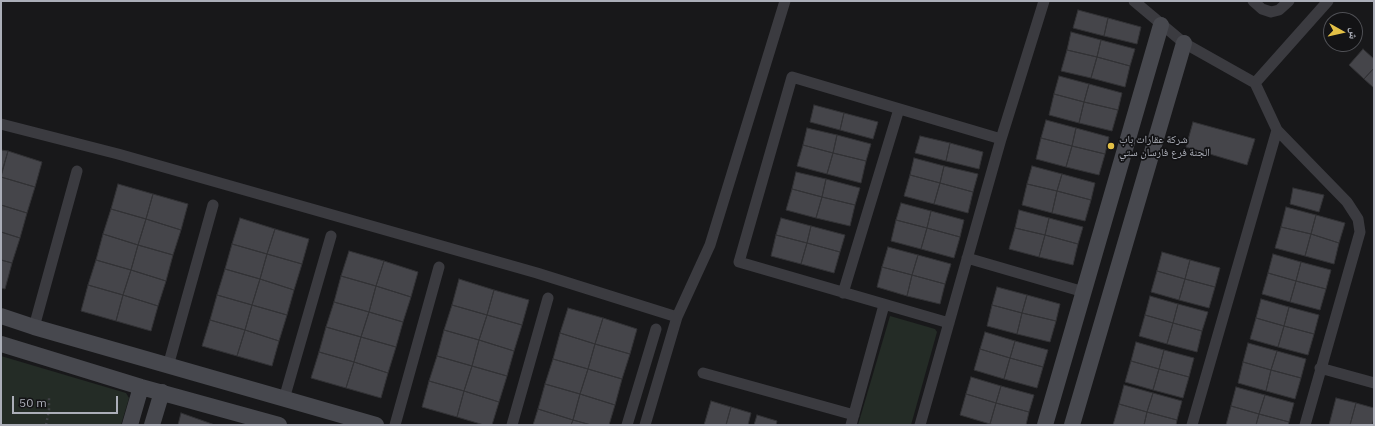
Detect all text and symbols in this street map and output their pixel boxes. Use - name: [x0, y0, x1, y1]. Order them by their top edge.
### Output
- north arrow: [1323, 12, 1363, 52]
- text: ش: [1346, 27, 1362, 40]
- place label: شرکة عقارات باب الجنة فرع فارسان ستي: [1119, 133, 1210, 159]
- marker: شرکة عقارات باب الجنة فرع فارسان ستي: [1106, 141, 1116, 151]
- scale bar: [14, 388, 120, 414]
- text: 50 m: [19, 395, 47, 410]

